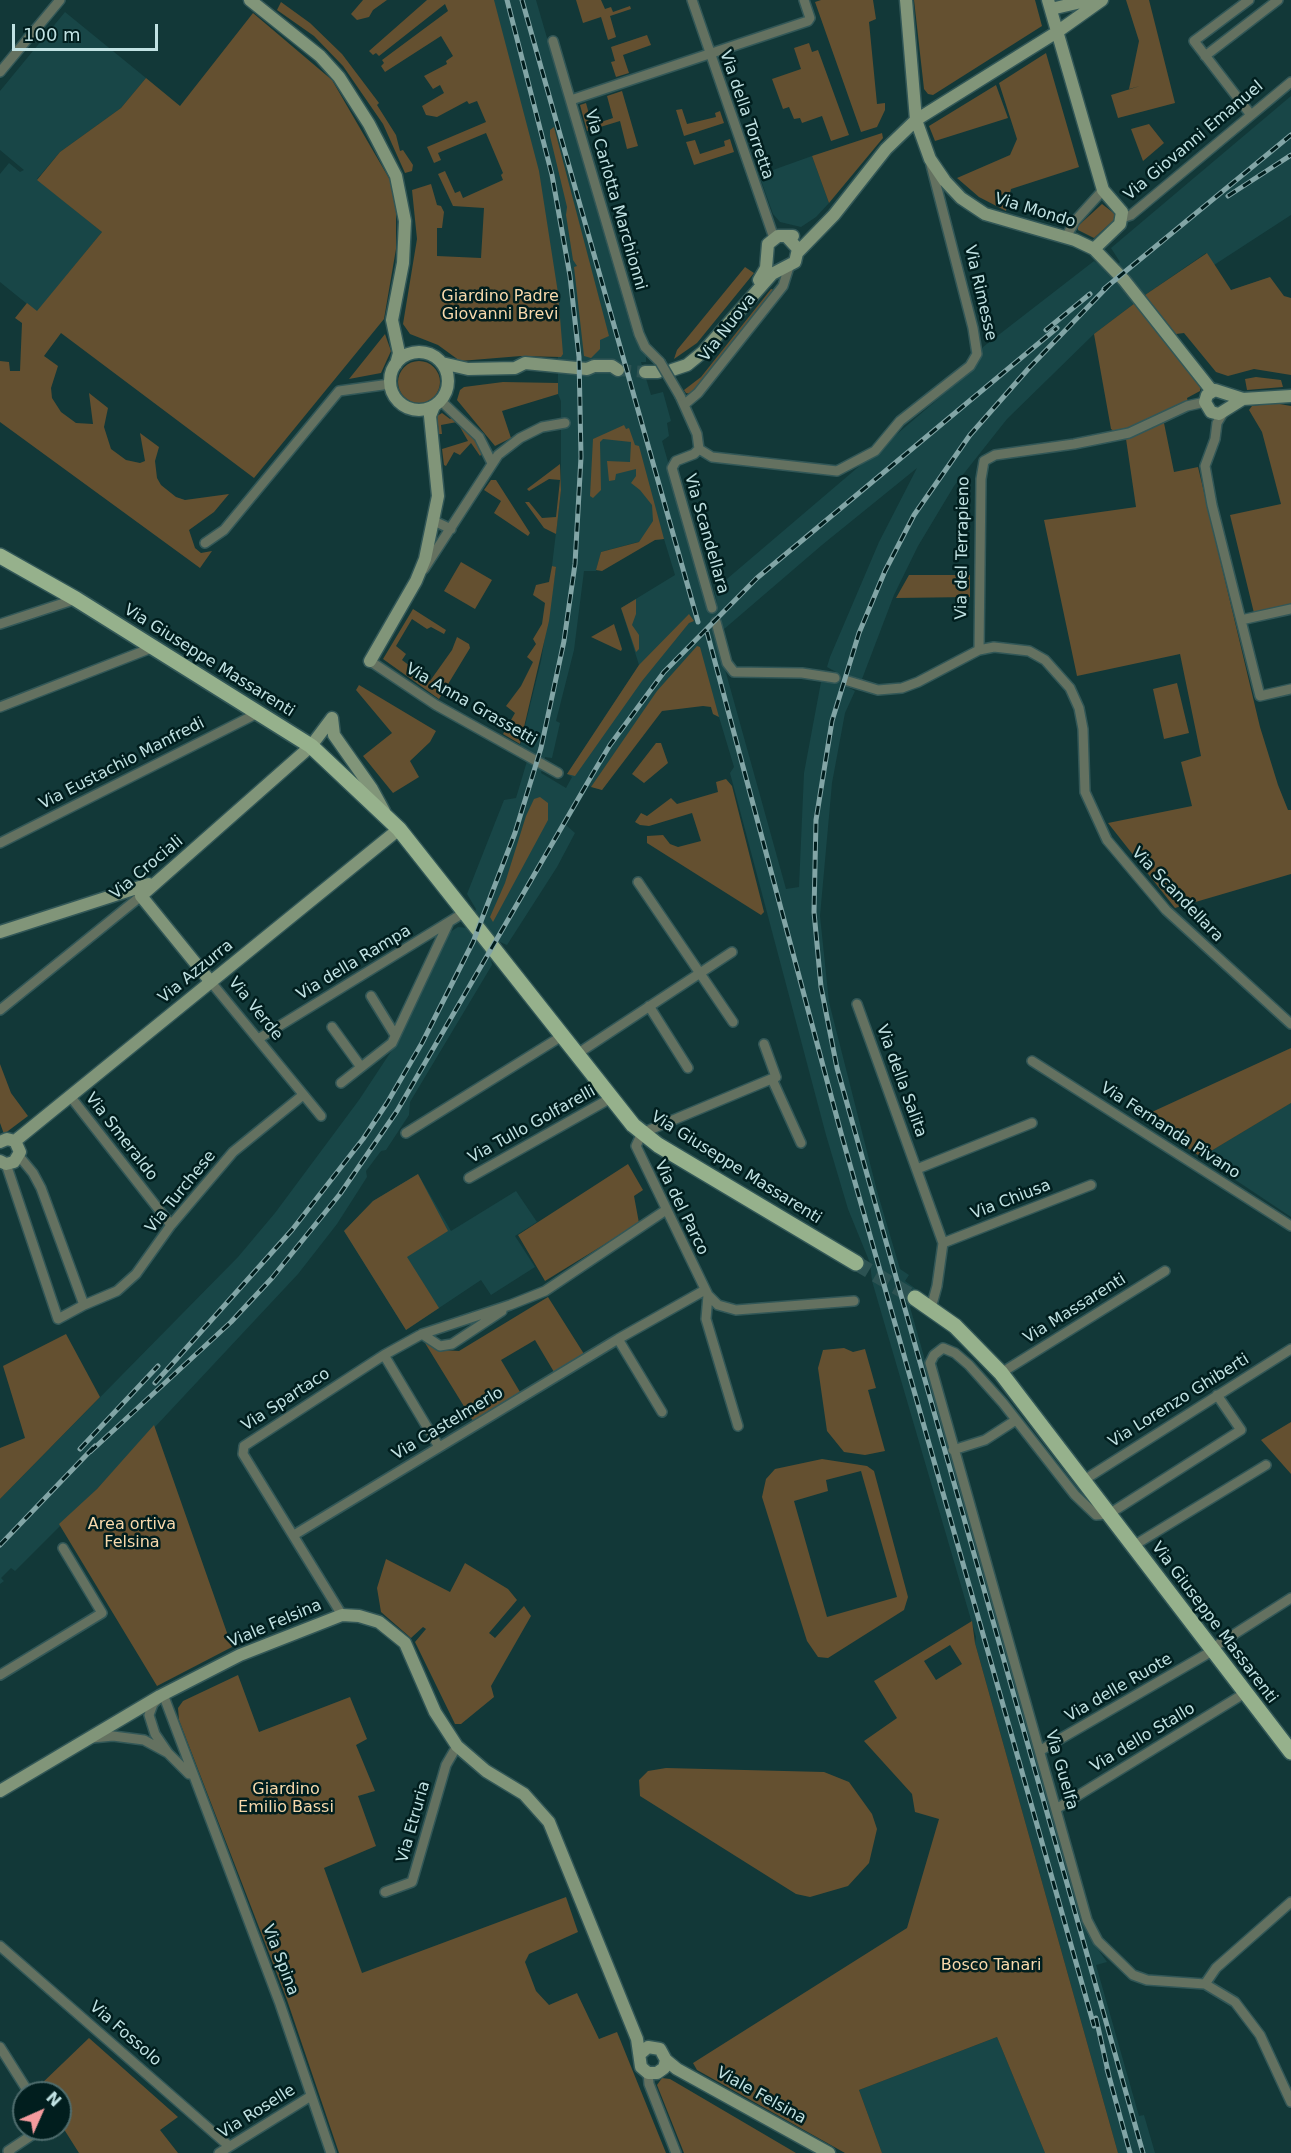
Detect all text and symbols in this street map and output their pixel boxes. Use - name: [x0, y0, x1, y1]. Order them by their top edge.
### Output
- scale bar: [15, 12, 160, 50]
- text: 100 m: [23, 24, 81, 45]
- street label: Via della Torretta: [715, 48, 777, 182]
- street label: Via Giovanni Emanuel: [1121, 77, 1267, 205]
- street label: Via Carlotta Marchionni: [580, 108, 650, 292]
- street label: Via Mondo: [992, 190, 1078, 232]
- street label: Via Rimesse: [960, 243, 1000, 343]
- park label: Giardino Padre Giovanni Brevi: [441, 287, 559, 325]
- street label: Via Nuova: [695, 290, 761, 366]
- street label: Via Scandellara: [680, 472, 732, 596]
- street label: Via del Terrapieno: [952, 476, 974, 620]
- street label: Via Giuseppe Massarenti: [120, 601, 298, 721]
- street label: Via Anna Grassetti: [402, 660, 540, 750]
- street label: Via Eustachio Manfredi: [36, 714, 208, 814]
- street label: Via Crociali: [107, 832, 187, 904]
- street label: Via Scandellara: [1127, 844, 1227, 946]
- street label: Via della Rampa: [293, 921, 415, 1005]
- street label: Via Azzurra: [155, 936, 237, 1008]
- street label: Via Verde: [224, 974, 286, 1044]
- street label: Via della Salita: [872, 1022, 930, 1140]
- street label: Via Fernanda Pivano: [1097, 1079, 1243, 1183]
- street label: Via Tullo Golfarelli: [465, 1082, 599, 1168]
- street label: Via Smeraldo: [81, 1089, 161, 1185]
- street label: Via Giuseppe Massarenti: [647, 1108, 825, 1228]
- street label: Via Turchese: [142, 1147, 220, 1237]
- street label: Via del Parco: [650, 1158, 712, 1258]
- street label: Via Chiusa: [968, 1176, 1054, 1224]
- street label: Via Massarenti: [1020, 1270, 1130, 1348]
- street label: Via Lorenzo Ghiberti: [1105, 1350, 1253, 1452]
- street label: Via Spartaco: [238, 1364, 334, 1436]
- street label: Via Castelmerlo: [389, 1383, 507, 1465]
- park label: Area ortiva Felsina: [88, 1515, 176, 1553]
- street label: Via Giuseppe Massarenti: [1147, 1538, 1281, 1708]
- street label: Viale Felsina: [225, 1596, 325, 1652]
- street label: Via delle Ruote: [1062, 1650, 1176, 1726]
- street label: Via dello Stallo: [1087, 1699, 1199, 1777]
- street label: Via Guelfa: [1040, 1728, 1082, 1812]
- street label: Via Etruria: [393, 1779, 435, 1865]
- park label: Giardino Emilio Bassi: [238, 1780, 334, 1818]
- street label: Via Spina: [258, 1922, 302, 1998]
- park label: Bosco Tanari: [941, 1956, 1041, 1976]
- street label: Via Fossolo: [85, 1998, 165, 2070]
- street label: Viale Felsina: [713, 2063, 809, 2129]
- north arrow: [12, 2081, 72, 2141]
- street label: Via Roselle: [215, 2081, 299, 2143]
- text: N: [42, 2088, 65, 2111]

